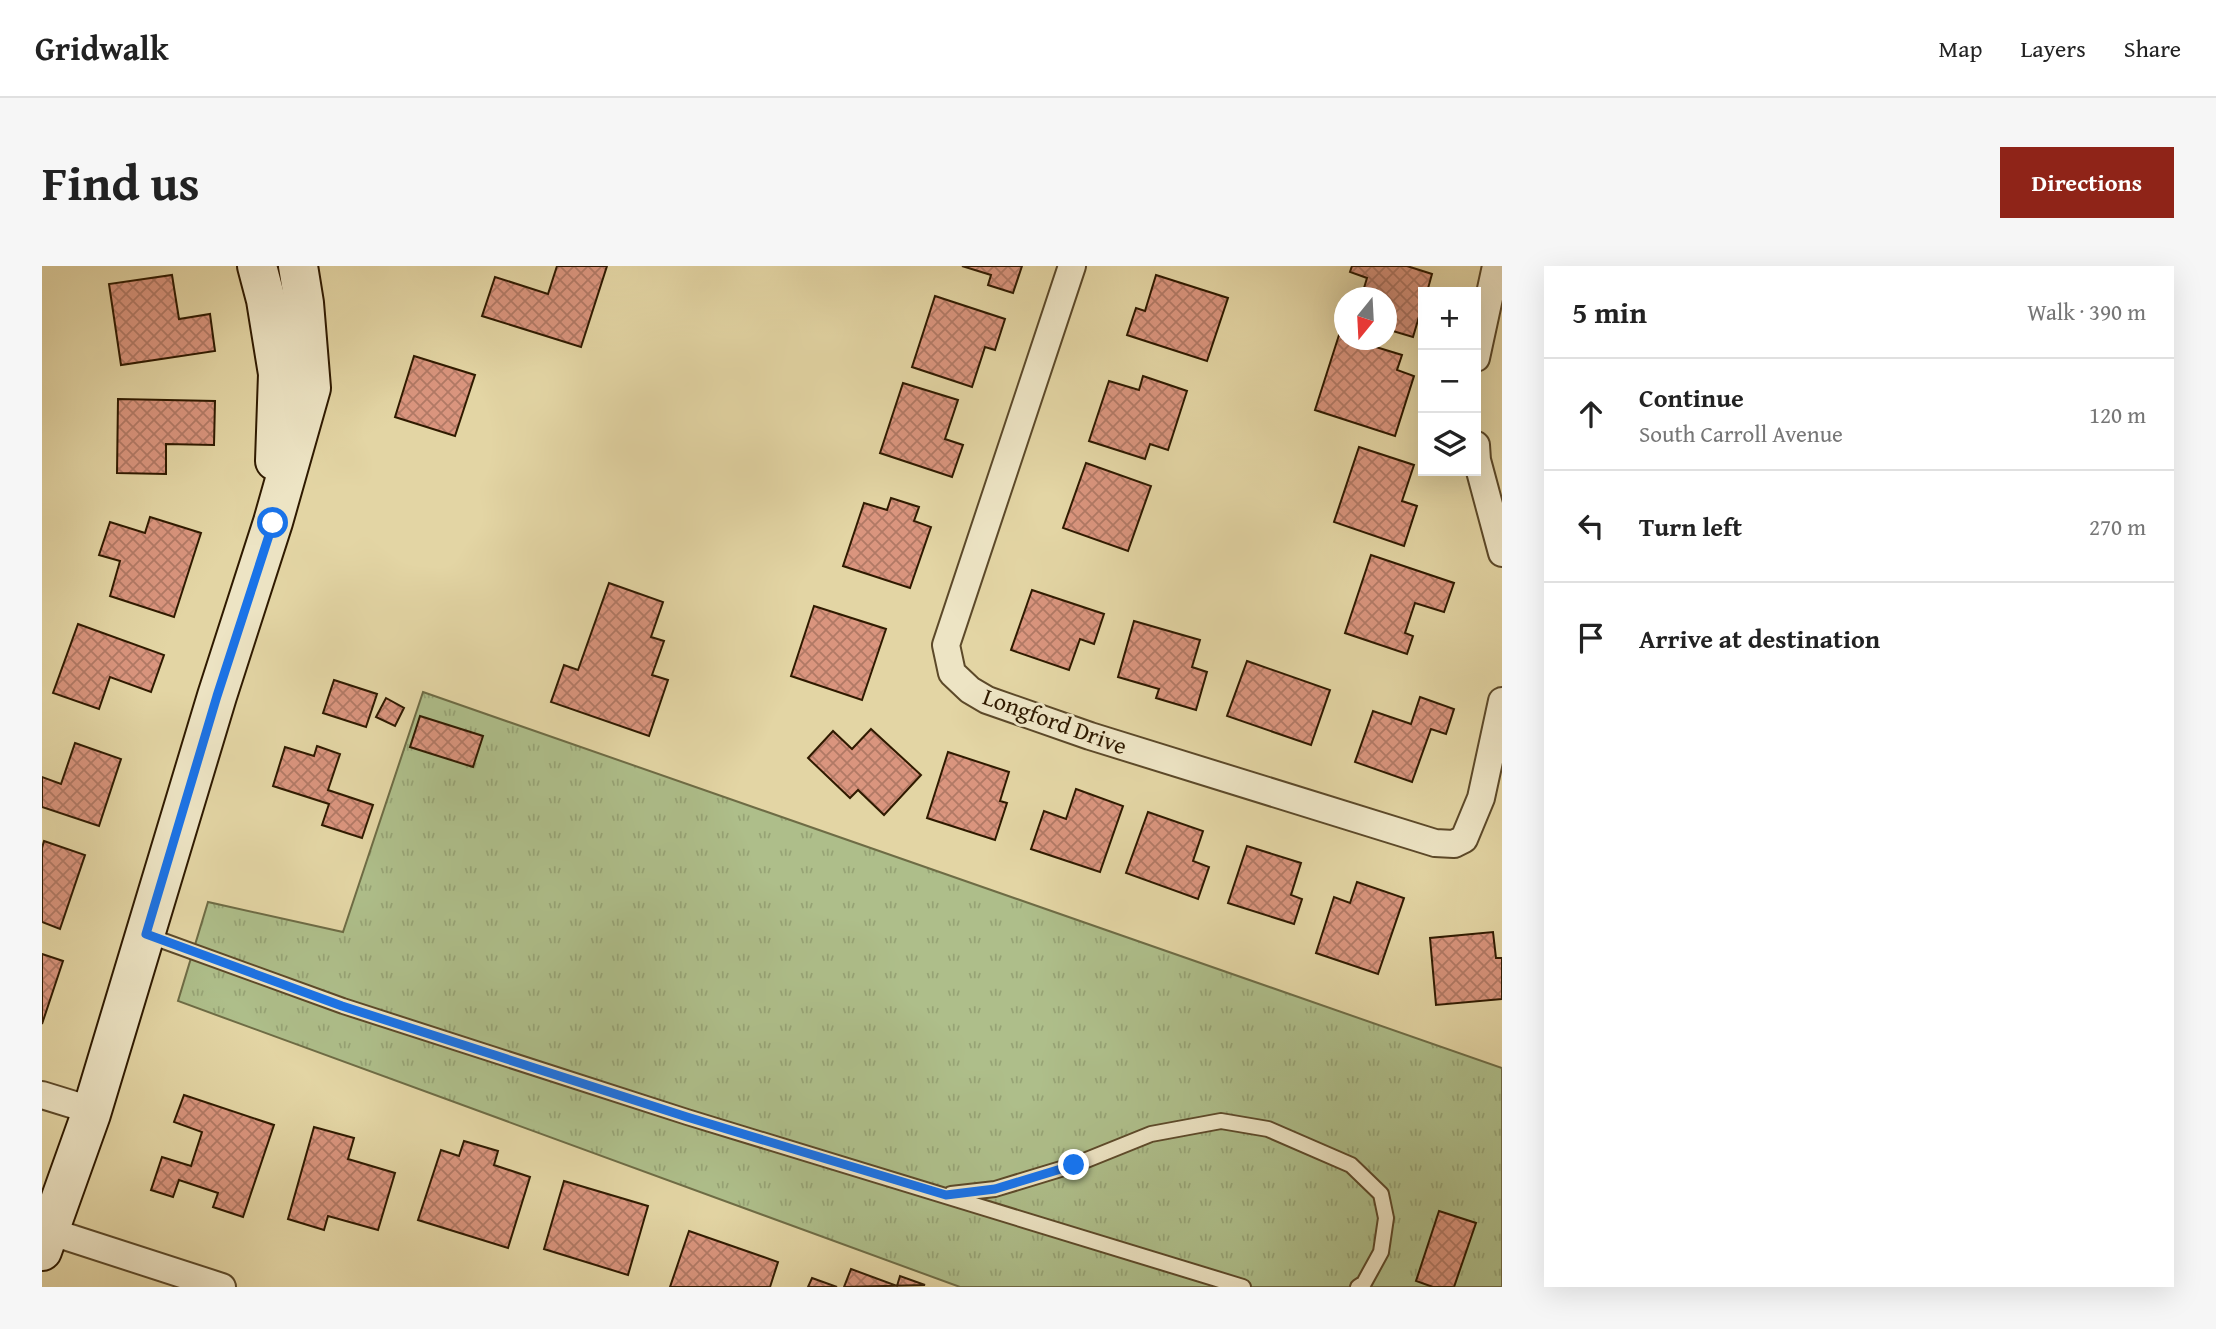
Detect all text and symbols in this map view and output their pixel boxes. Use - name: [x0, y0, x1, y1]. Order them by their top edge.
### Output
- text: Gridwalk: [35, 24, 169, 72]
- text: Map: [1939, 31, 1982, 66]
- text: Layers: [2020, 31, 2086, 66]
- text: Share: [2124, 31, 2181, 66]
- text: Find us: [42, 146, 200, 218]
- button: Directions: [2000, 147, 2174, 218]
- north arrow: [1334, 287, 1397, 350]
- map controls: [1418, 287, 1481, 476]
- button: +: [1418, 287, 1481, 350]
- text: 5 min: [1572, 290, 1647, 334]
- text: Walk · 390 m: [2027, 295, 2146, 328]
- button: −: [1418, 350, 1481, 413]
- text: Continue: [1639, 378, 1744, 417]
- icon: ahead: [1572, 395, 1610, 433]
- text: 120 m: [2089, 398, 2146, 431]
- button: layers: [1418, 413, 1481, 476]
- text: South Carroll Avenue: [1639, 417, 1843, 450]
- route start: [257, 507, 288, 538]
- icon: left: [1572, 507, 1610, 545]
- text: Turn left: [1639, 507, 1742, 546]
- text: 270 m: [2089, 510, 2146, 543]
- icon: arrive: [1572, 619, 1610, 657]
- text: Arrive at destination: [1639, 619, 1880, 658]
- street label: Longford Drive: [978, 679, 1132, 763]
- route end: [1058, 1149, 1089, 1180]

